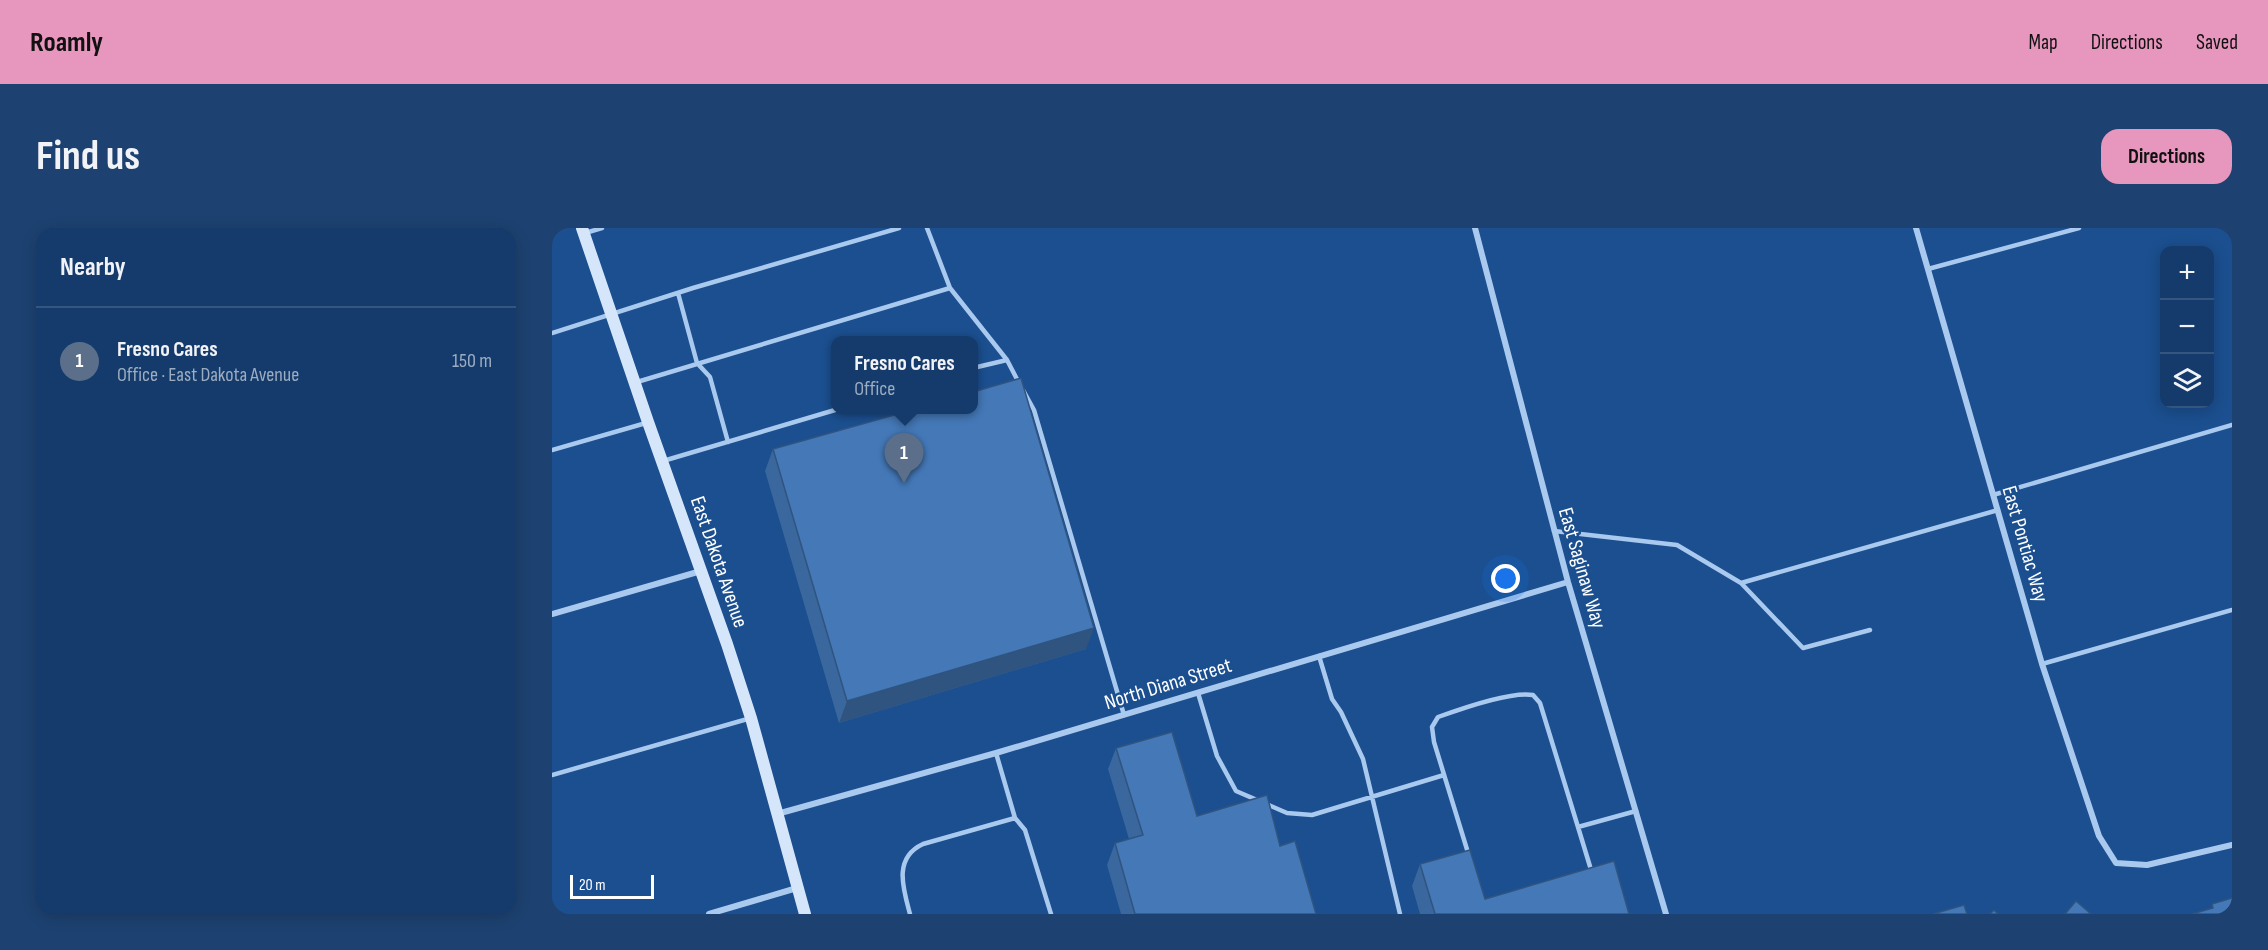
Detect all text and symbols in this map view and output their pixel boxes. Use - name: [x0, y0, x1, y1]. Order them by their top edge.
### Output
- text: Roamly: [30, 26, 103, 59]
- text: Map: [2028, 30, 2058, 55]
- text: Directions: [2091, 30, 2163, 55]
- text: Saved: [2196, 30, 2238, 55]
- button: Directions: [2101, 129, 2232, 184]
- text: Find us: [36, 131, 140, 182]
- map controls: [2160, 246, 2214, 408]
- button: +: [2160, 246, 2214, 300]
- text: Nearby: [60, 252, 126, 283]
- button: −: [2160, 300, 2214, 354]
- text: Fresno Cares: [117, 336, 218, 363]
- popup: [831, 336, 978, 414]
- text: 1: [76, 349, 83, 373]
- text: 150 m: [452, 349, 492, 373]
- text: Fresno Cares: [854, 350, 955, 377]
- button: layers: [2160, 354, 2214, 408]
- text: Office · East Dakota Avenue: [117, 363, 299, 387]
- text: Office: [854, 377, 895, 401]
- pin: 1: [884, 434, 924, 483]
- street label: East Pontiac Way: [1996, 483, 2054, 605]
- street label: East Dakota Avenue: [685, 493, 753, 631]
- street label: East Saginaw Way: [1553, 505, 1611, 631]
- your location: [1491, 564, 1520, 593]
- street label: North Diana Street: [1101, 653, 1235, 715]
- scale bar: [570, 872, 654, 900]
- text: 20 m: [579, 876, 606, 895]

